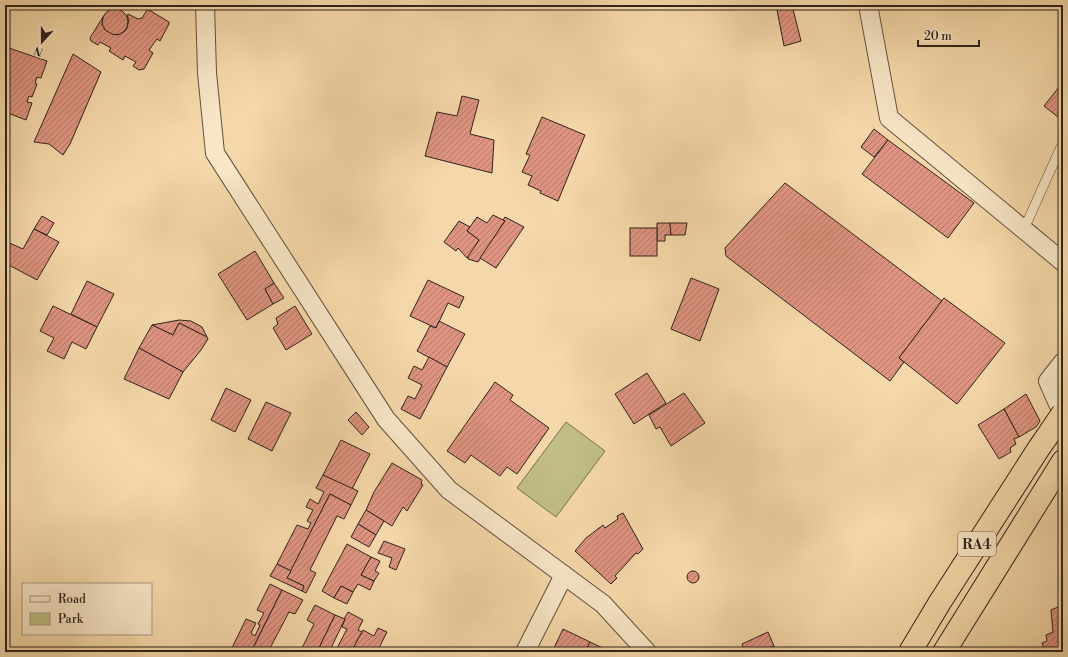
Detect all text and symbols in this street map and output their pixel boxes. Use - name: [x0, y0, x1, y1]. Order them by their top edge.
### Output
- north arrow: [22, 22, 62, 62]
- scale bar: [918, 22, 979, 48]
- text: 20 m: [924, 29, 952, 44]
- text: N: [32, 42, 45, 58]
- road number: RA4: [958, 532, 996, 556]
- legend: [22, 583, 152, 635]
- text: Road: [58, 592, 86, 607]
- text: Park: [58, 612, 84, 627]

